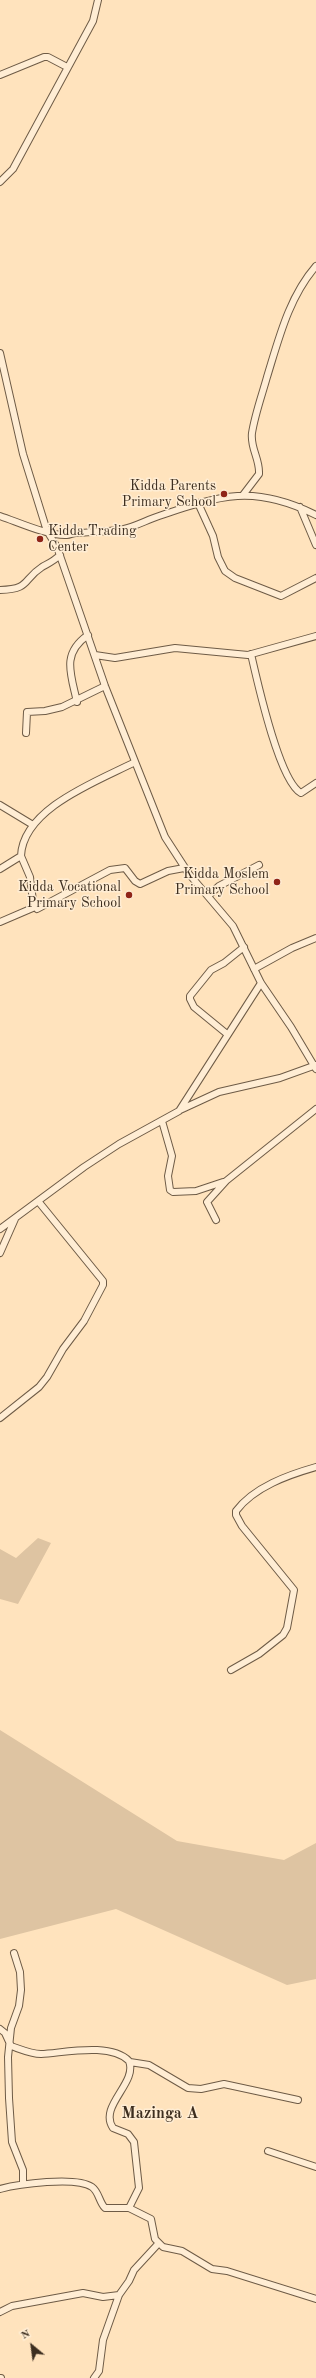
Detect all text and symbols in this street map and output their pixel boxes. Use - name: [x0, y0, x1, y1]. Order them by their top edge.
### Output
- place label: Kidda Parents Primary School: [122, 478, 216, 510]
- marker: Kidda Parents Primary School: [219, 489, 229, 499]
- place label: Kidda Trading Center: [48, 523, 137, 556]
- marker: Kidda Trading Center: [35, 534, 45, 544]
- place label: Kidda Moslem Primary School: [175, 866, 269, 898]
- marker: Kidda Moslem Primary School: [272, 877, 282, 887]
- place label: Kidda Vocational Primary School: [18, 879, 121, 912]
- marker: Kidda Vocational Primary School: [124, 890, 134, 900]
- district label: Mazinga A: [122, 2104, 198, 2124]
- north arrow: [12, 2326, 52, 2366]
- text: N: [20, 2328, 32, 2342]

